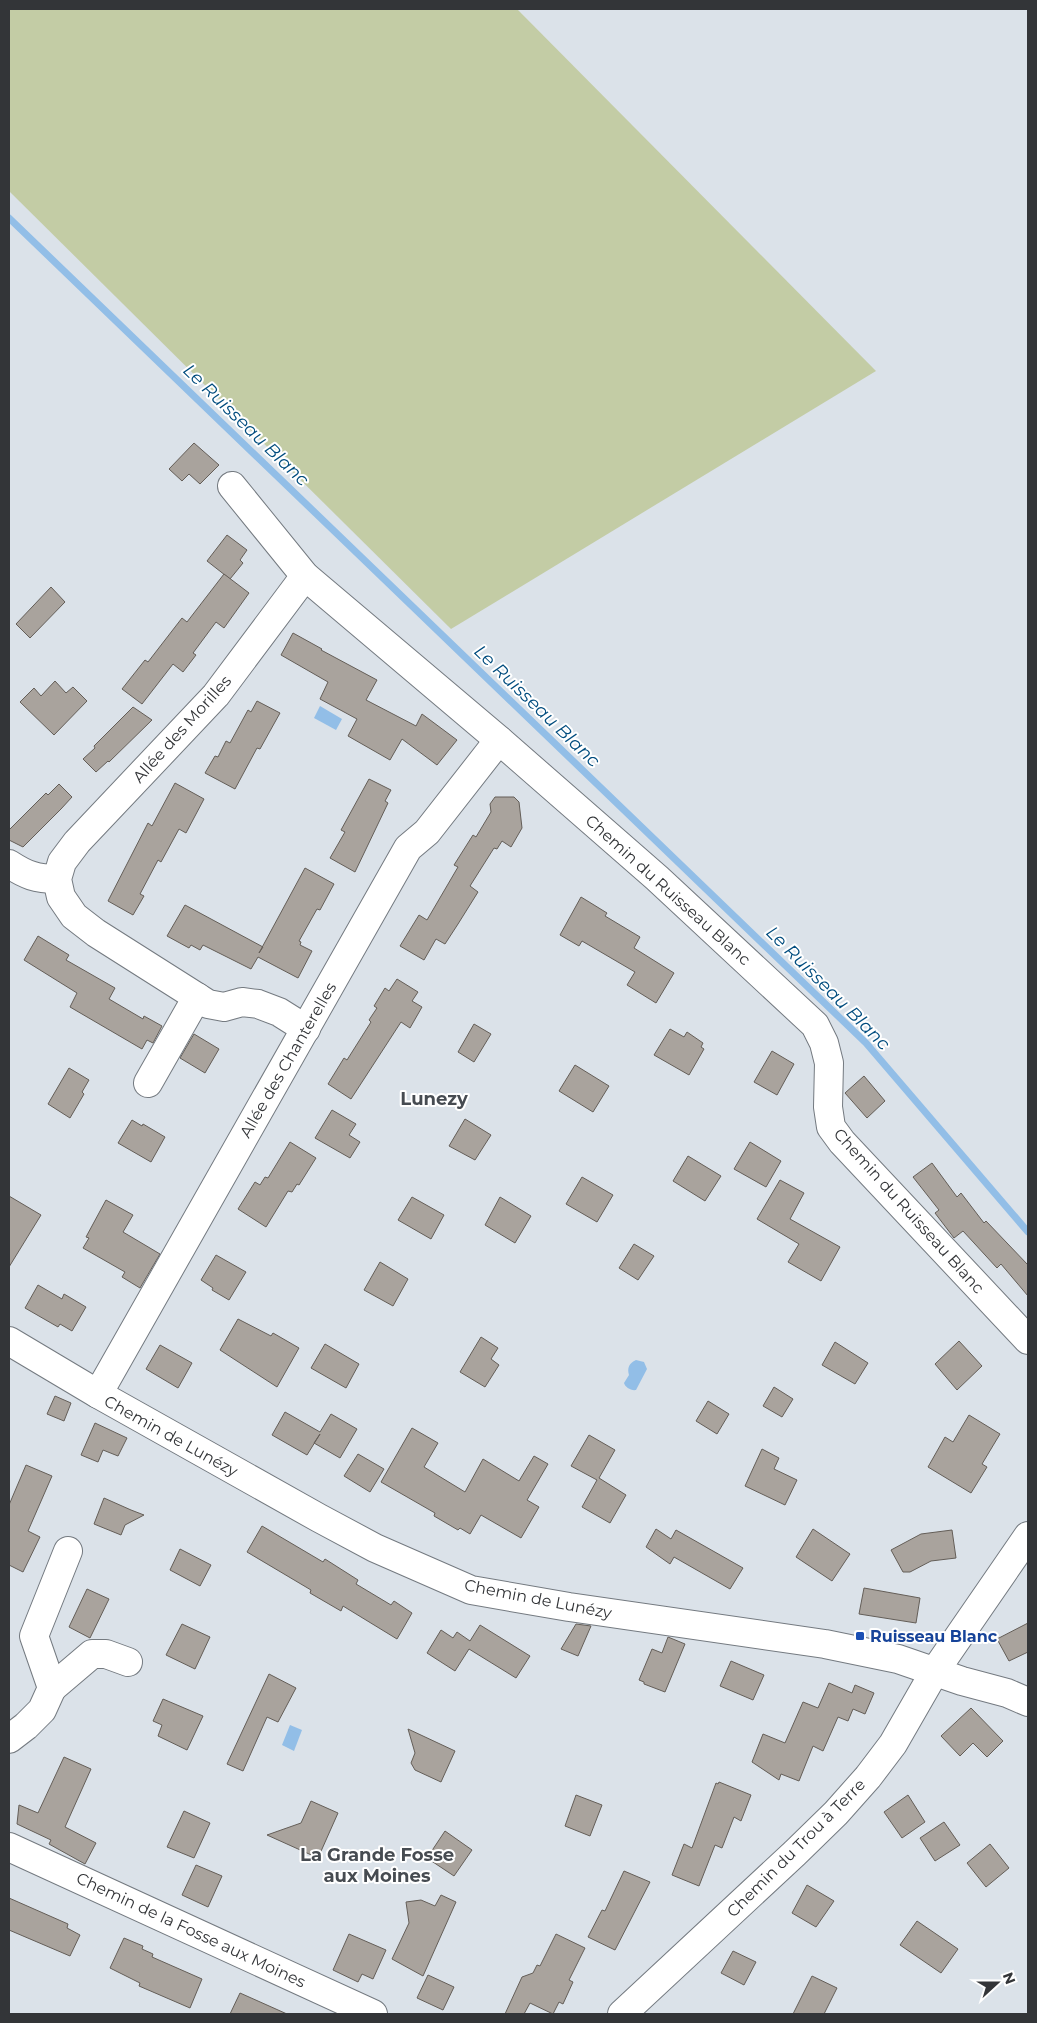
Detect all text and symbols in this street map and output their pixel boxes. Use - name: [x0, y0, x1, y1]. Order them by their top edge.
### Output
- water label: Le Ruisseau Blanc: [179, 359, 313, 491]
- water label: Le Ruisseau Blanc: [470, 640, 604, 772]
- street label: Allée des Morilles: [129, 671, 235, 787]
- street label: Chemin du Ruisseau Blanc: [582, 811, 754, 969]
- water label: Le Ruisseau Blanc: [761, 921, 895, 1055]
- street label: Allée des Chanterelles: [236, 979, 340, 1141]
- district label: Lunezy: [400, 1088, 468, 1110]
- street label: Chemin du Ruisseau Blanc: [830, 1125, 988, 1297]
- street label: Chemin de Lunézy: [101, 1391, 241, 1481]
- street label: Chemin de Lunézy: [463, 1575, 614, 1623]
- place label: Ruisseau Blanc: [870, 1627, 998, 1646]
- marker: Ruisseau Blanc: [854, 1630, 866, 1642]
- street label: Chemin du Trou à Terre: [723, 1775, 869, 1921]
- district label: La Grande Fosse aux Moines: [300, 1844, 454, 1887]
- street label: Chemin de la Fosse aux Moines: [73, 1868, 309, 1992]
- north arrow: [972, 1958, 1022, 2008]
- text: N: [999, 1970, 1020, 1987]

